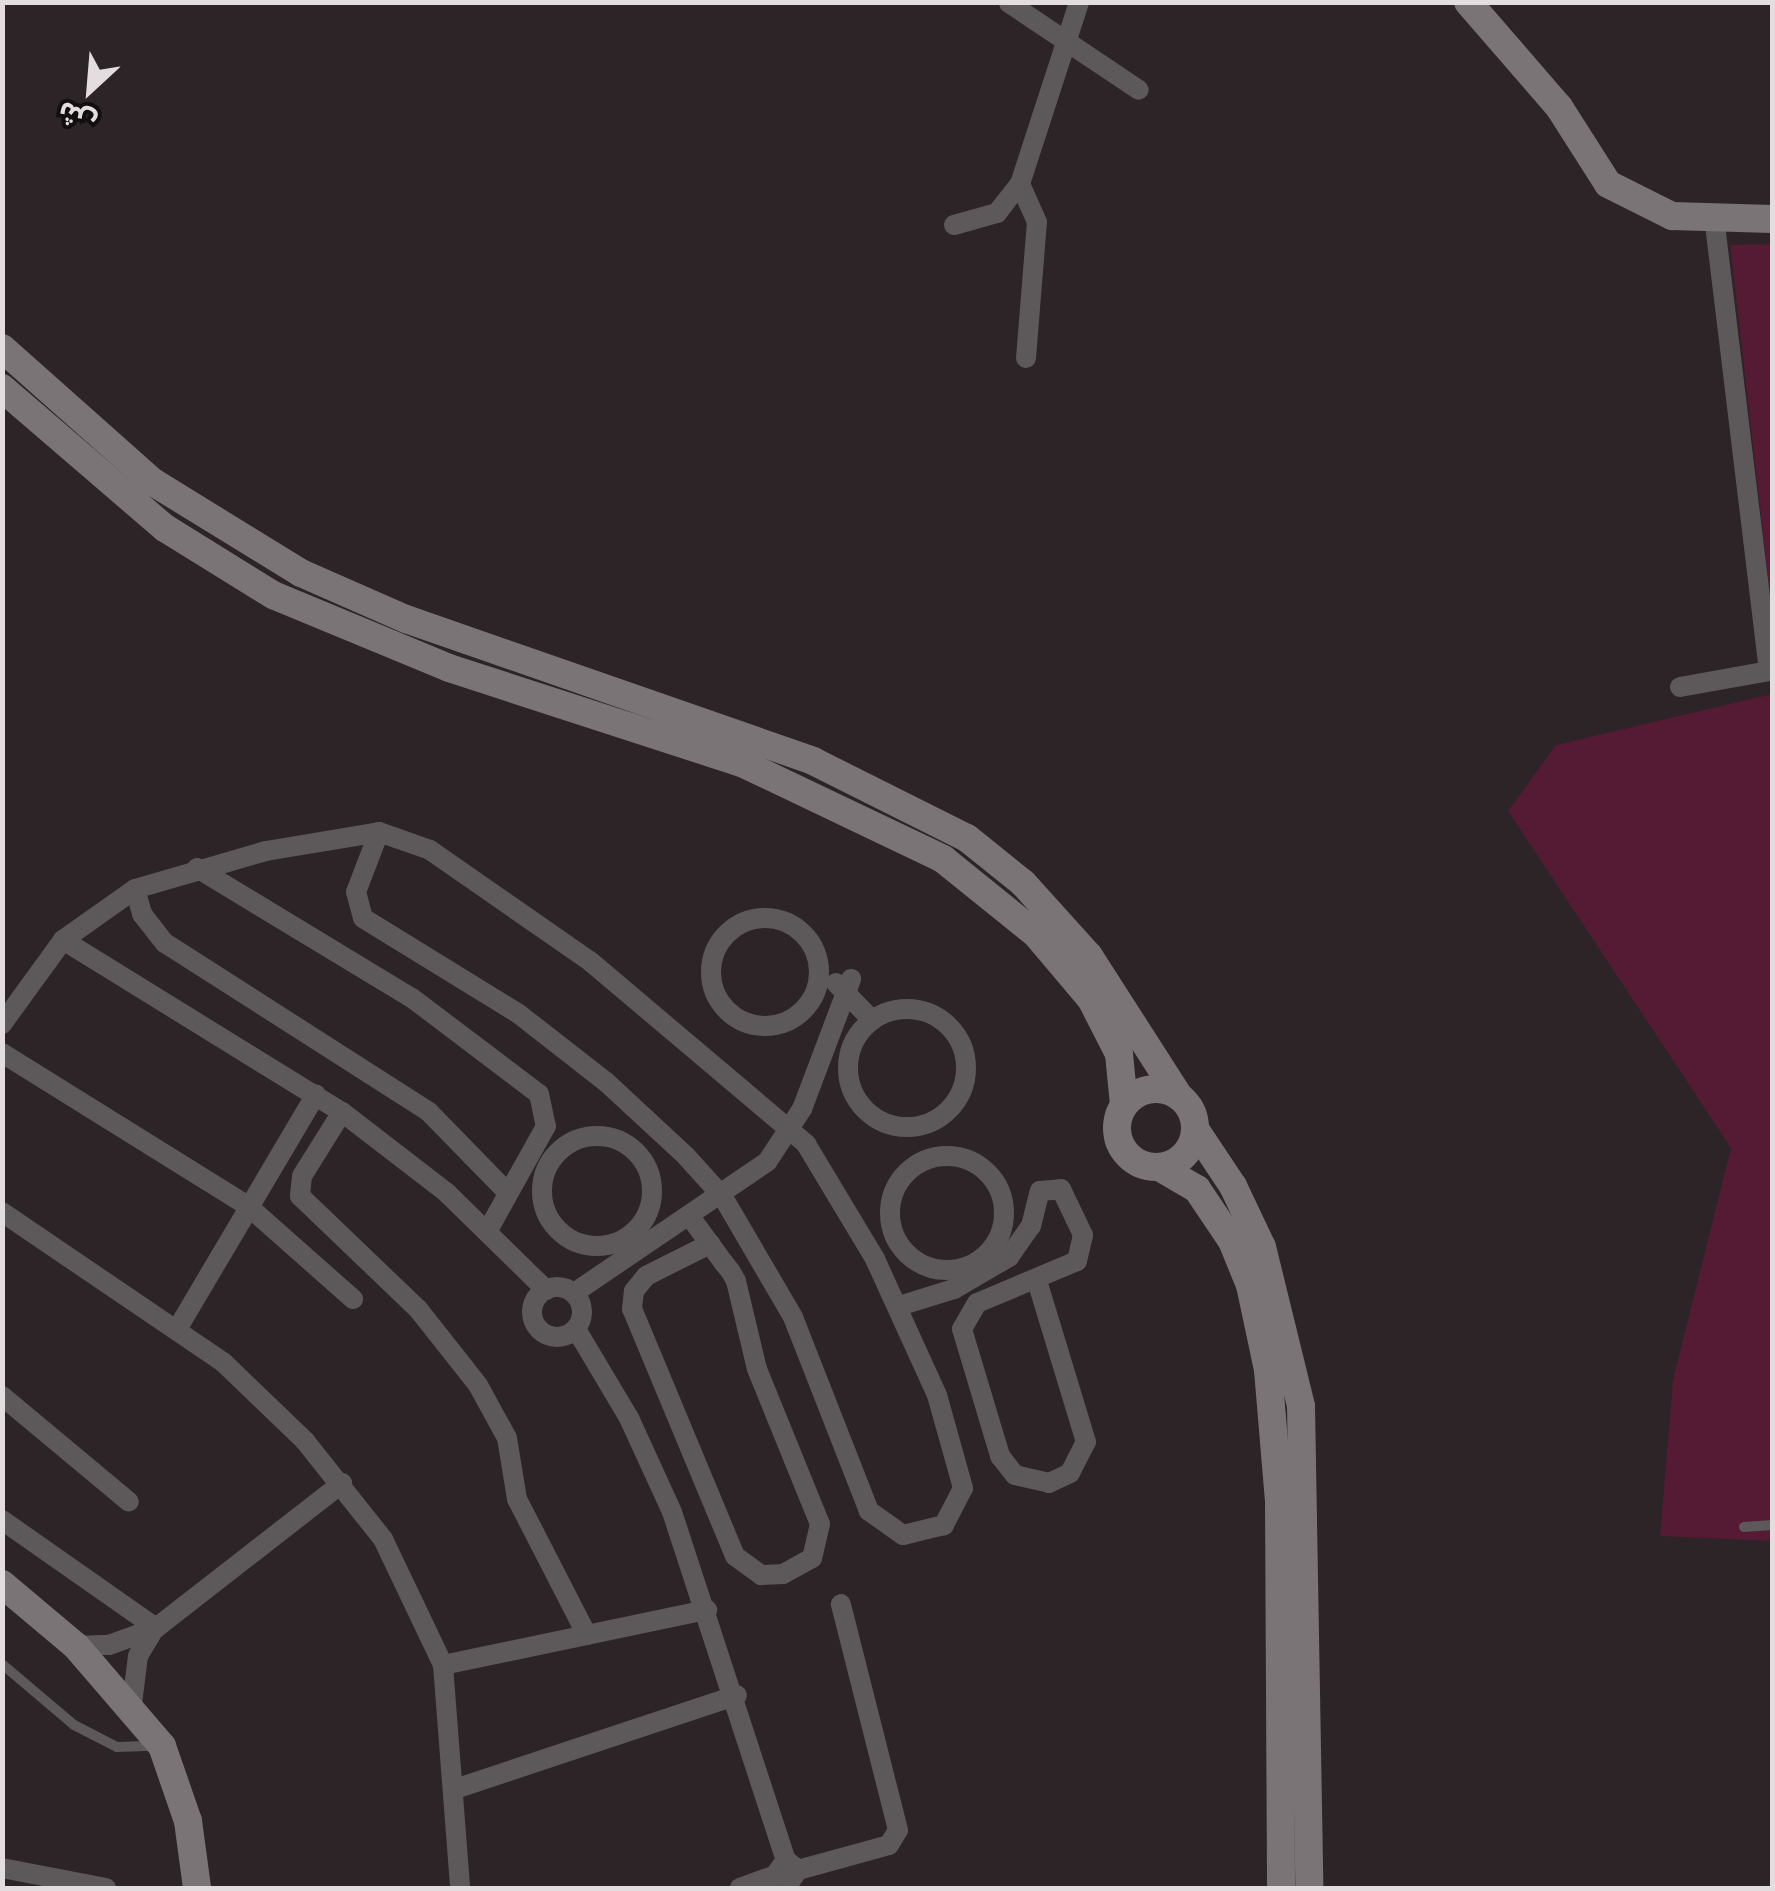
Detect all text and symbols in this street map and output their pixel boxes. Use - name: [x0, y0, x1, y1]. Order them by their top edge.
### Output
- north arrow: [40, 40, 140, 140]
- text: ش: [53, 95, 101, 140]

